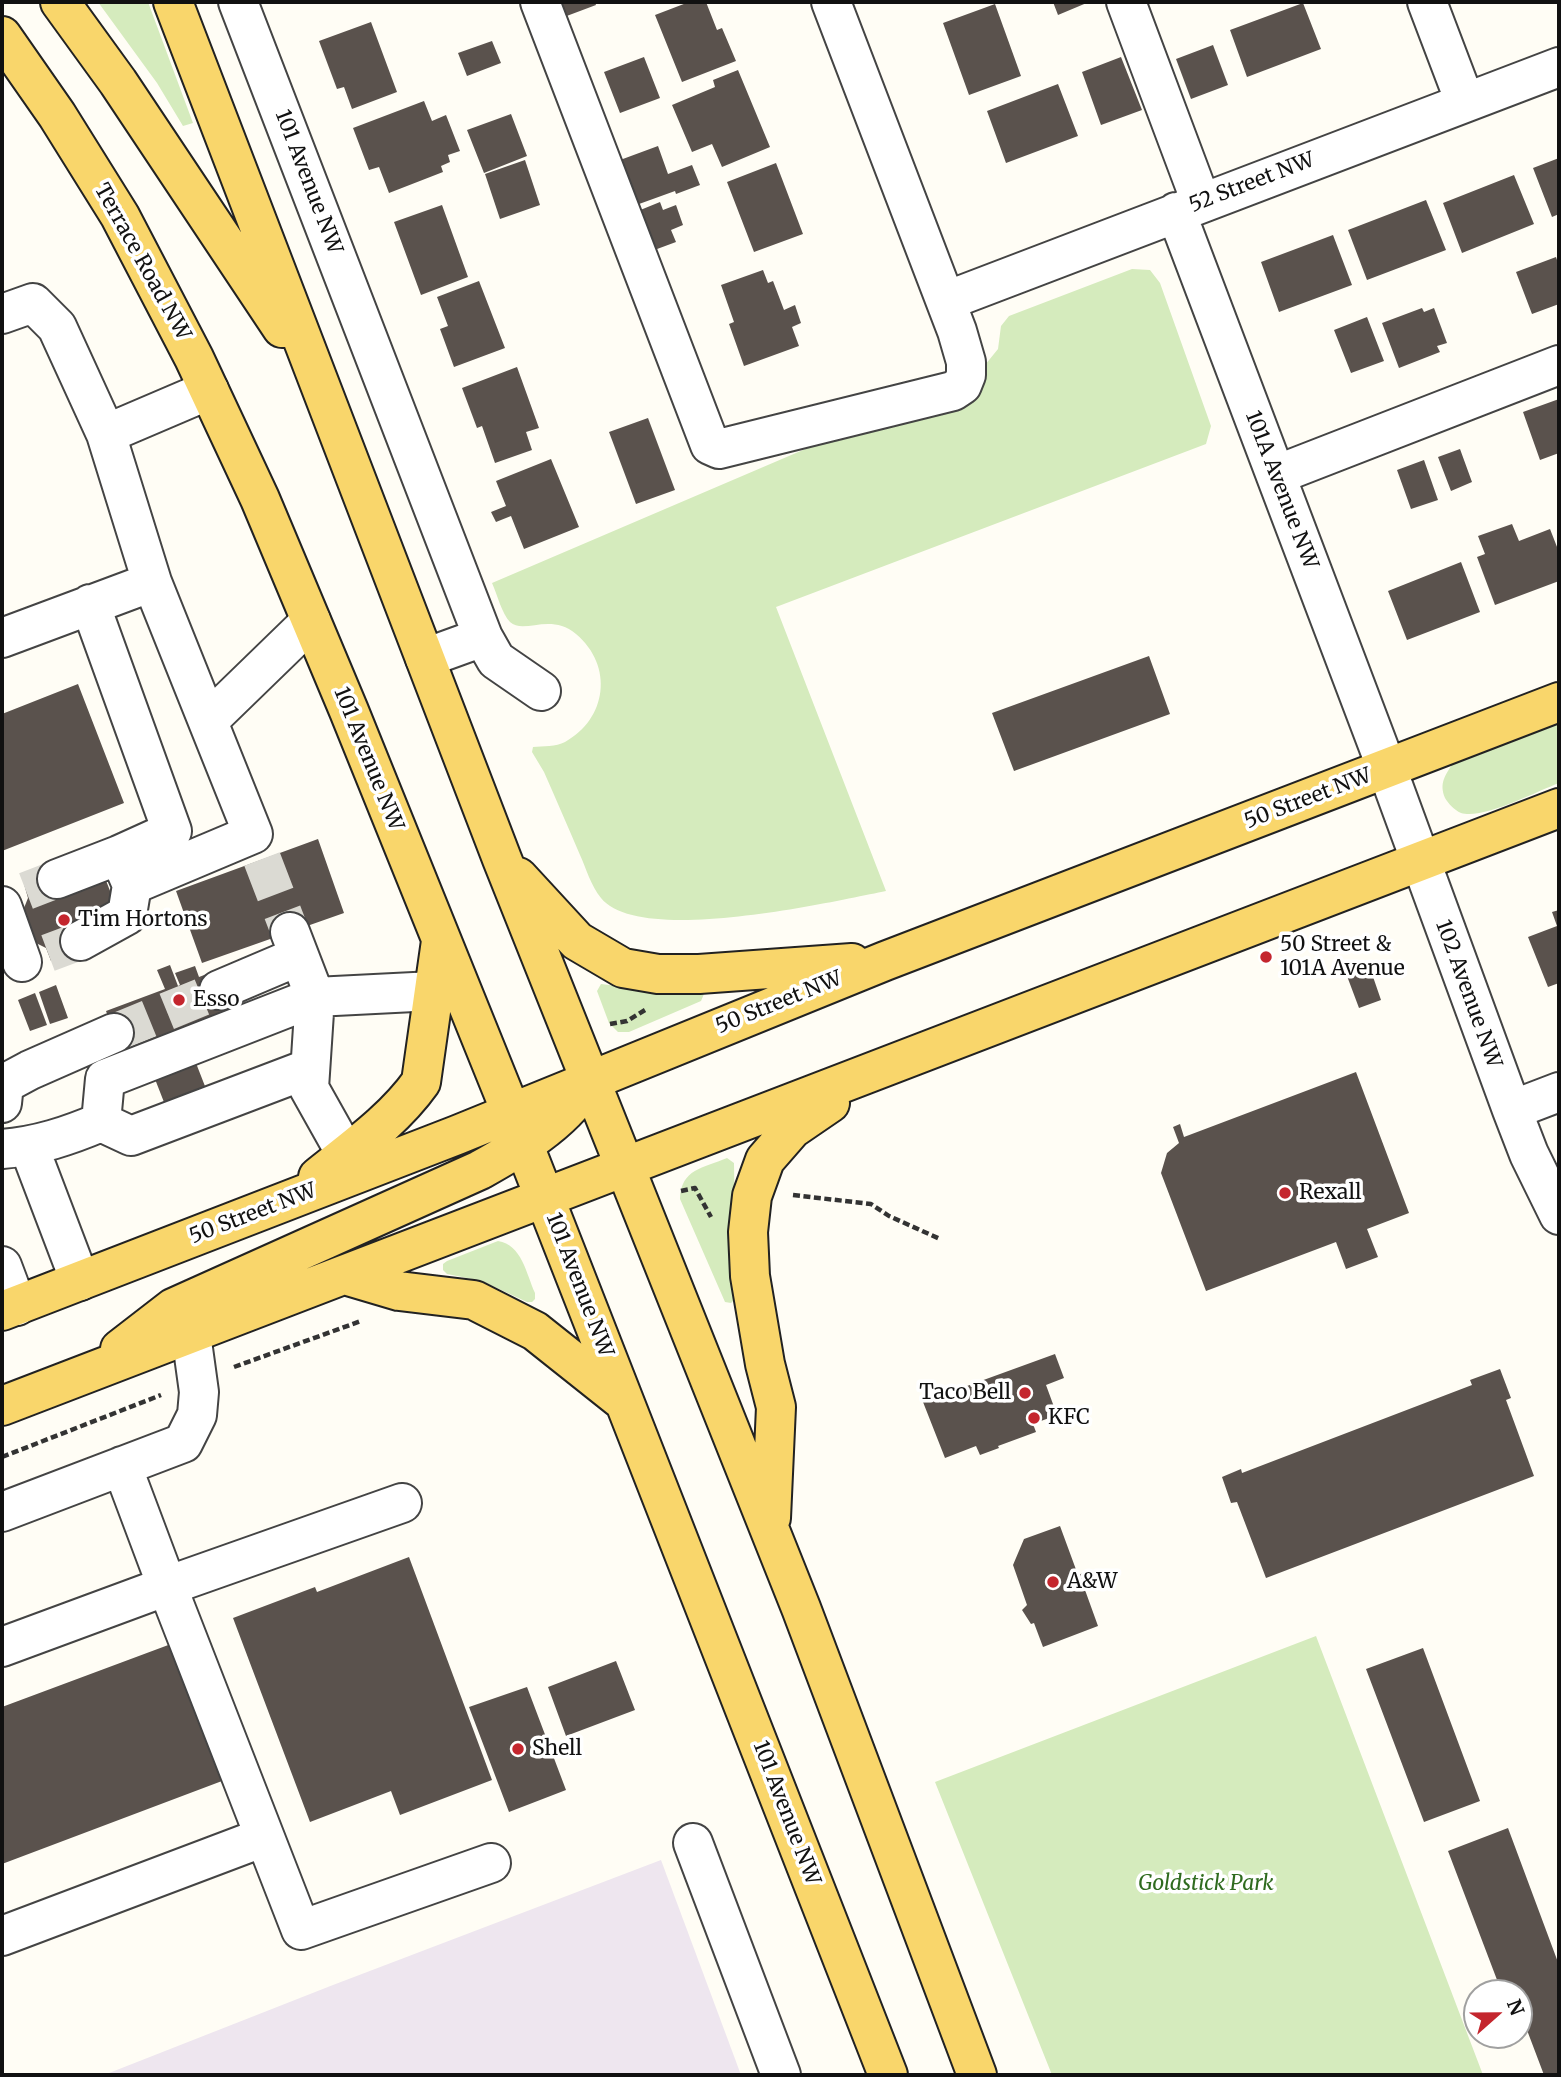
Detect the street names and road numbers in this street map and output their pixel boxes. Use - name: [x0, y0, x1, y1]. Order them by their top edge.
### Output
- street label: 101 Avenue NW: [269, 106, 347, 258]
- street label: 52 Street NW: [1186, 148, 1318, 218]
- street label: Terrace Road NW: [88, 179, 196, 345]
- street label: 101A Avenue NW: [1239, 407, 1323, 573]
- street label: 101 Avenue NW: [328, 684, 408, 834]
- street label: 50 Street NW: [1241, 763, 1375, 835]
- street label: 102 Avenue NW: [1430, 917, 1506, 1071]
- street label: 50 Street NW: [712, 966, 846, 1040]
- street label: 50 Street NW: [186, 1178, 320, 1250]
- street label: 101 Avenue NW: [540, 1209, 618, 1361]
- street label: 101 Avenue NW: [747, 1737, 825, 1889]

